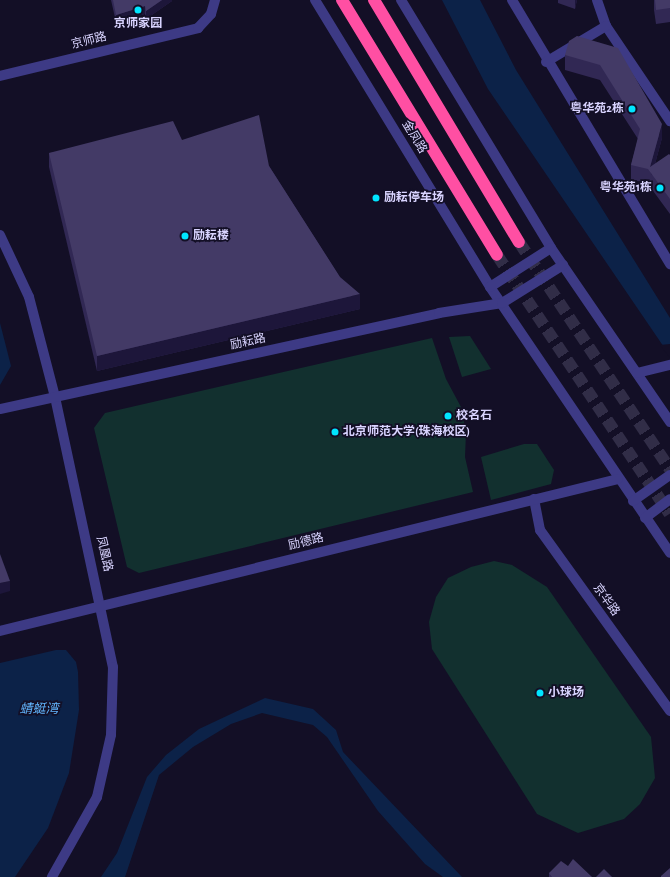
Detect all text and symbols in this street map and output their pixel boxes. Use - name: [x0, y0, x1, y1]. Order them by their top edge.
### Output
- marker: 京师家园: [133, 5, 143, 15]
- place label: 京师家园: [114, 17, 162, 31]
- street label: 京师路: [70, 30, 108, 52]
- place label: 粤华苑2栋: [570, 102, 624, 116]
- marker: 粤华苑2栋: [627, 104, 637, 114]
- street label: 金凤路: [399, 118, 429, 156]
- place label: 粤华苑1栋: [600, 181, 652, 195]
- marker: 粤华苑1栋: [655, 183, 665, 193]
- place label: 励耘停车场: [384, 191, 444, 205]
- marker: 励耘停车场: [371, 193, 381, 203]
- place label: 励耘楼: [193, 229, 229, 243]
- marker: 励耘楼: [180, 231, 190, 241]
- street label: 励耘路: [229, 331, 267, 353]
- place label: 校名石: [456, 409, 492, 423]
- marker: 校名石: [443, 411, 453, 421]
- place label: 北京师范大学(珠海校区): [343, 425, 470, 439]
- marker: 北京师范大学(珠海校区): [330, 427, 340, 437]
- street label: 励德路: [287, 531, 325, 553]
- street label: 凤凰路: [93, 535, 115, 573]
- street label: 京华路: [590, 581, 622, 619]
- place label: 小球场: [548, 686, 584, 700]
- marker: 小球场: [535, 688, 545, 698]
- water label: 蜻蜓湾: [20, 702, 58, 718]

